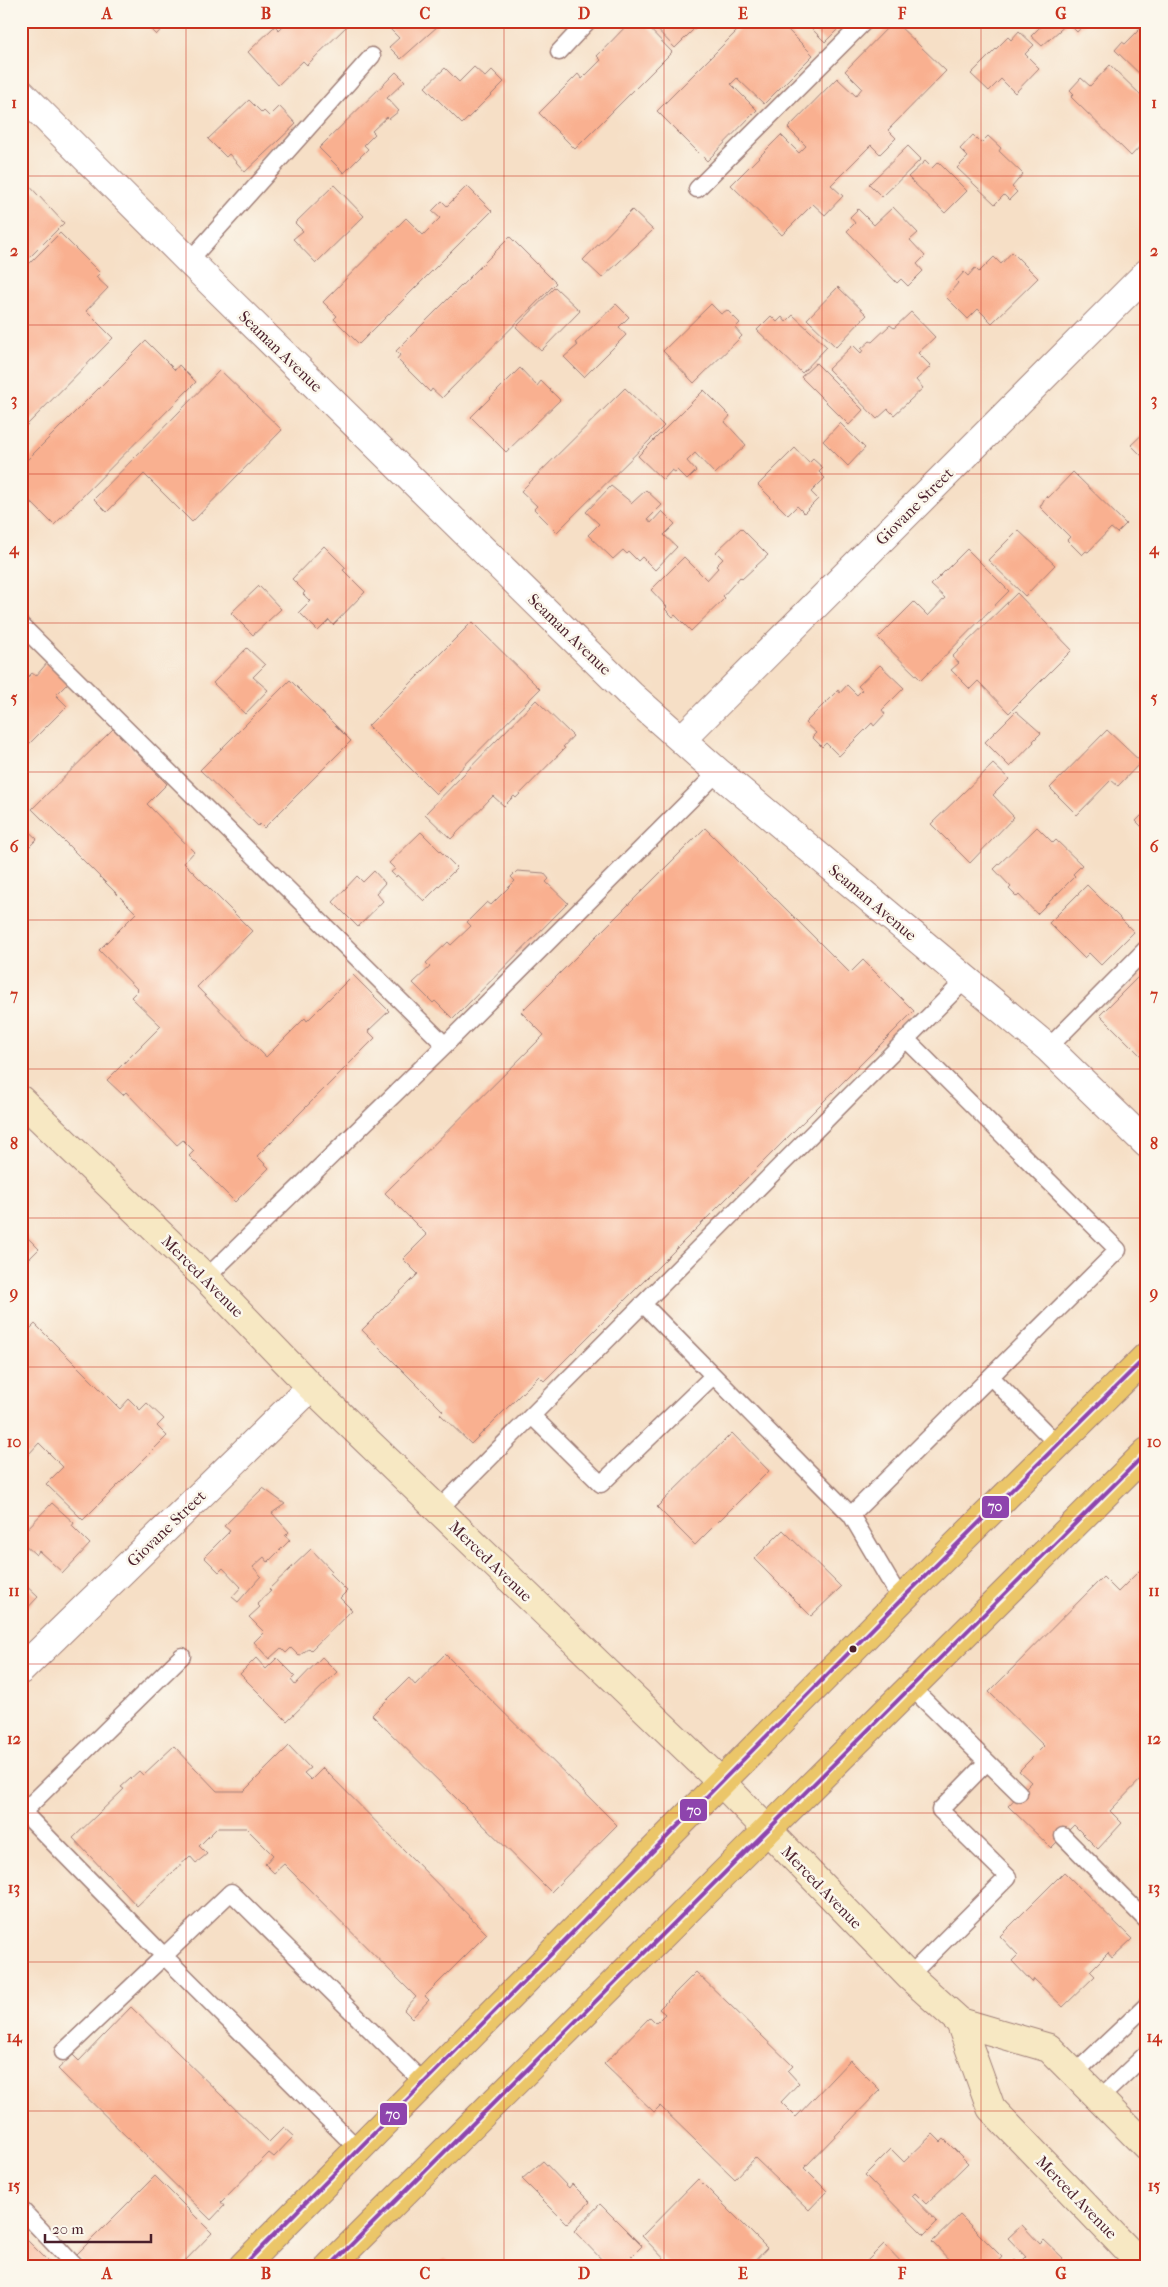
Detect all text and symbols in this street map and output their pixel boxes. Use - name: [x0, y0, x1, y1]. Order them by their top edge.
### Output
- text: A: [101, 4, 113, 23]
- text: B: [261, 4, 271, 23]
- text: C: [420, 4, 431, 23]
- text: D: [578, 4, 590, 23]
- text: E: [738, 4, 748, 23]
- text: F: [897, 4, 907, 23]
- text: G: [1055, 4, 1067, 23]
- text: 1: [11, 93, 17, 112]
- text: 1: [1151, 93, 1157, 112]
- text: 2: [10, 241, 18, 260]
- text: 2: [1150, 241, 1158, 260]
- street label: Seaman Avenue: [235, 307, 326, 396]
- text: 3: [11, 390, 17, 410]
- text: 3: [1151, 390, 1157, 410]
- street label: Giovane Street: [872, 463, 957, 549]
- text: 4: [8, 539, 20, 559]
- text: 4: [1148, 539, 1160, 559]
- street label: Seaman Avenue: [524, 590, 615, 679]
- text: 5: [11, 688, 18, 707]
- text: 5: [1151, 688, 1158, 707]
- text: 6: [10, 837, 19, 856]
- text: 6: [1150, 837, 1159, 856]
- street label: Seaman Avenue: [825, 860, 920, 945]
- text: 7: [9, 985, 18, 1004]
- text: 7: [1149, 985, 1158, 1004]
- text: 8: [10, 1134, 18, 1153]
- text: 8: [1150, 1134, 1158, 1153]
- street label: Merced Avenue: [158, 1231, 248, 1321]
- text: 9: [9, 1283, 18, 1303]
- text: 9: [1149, 1283, 1158, 1303]
- text: 10: [7, 1432, 21, 1451]
- text: 10: [1147, 1432, 1161, 1451]
- street label: Giovane Street: [123, 1486, 210, 1571]
- line badge: 70: [981, 1495, 1010, 1519]
- text: 70: [987, 1498, 1002, 1515]
- street label: Merced Avenue: [445, 1517, 536, 1606]
- text: 11: [8, 1581, 20, 1600]
- text: 11: [1148, 1581, 1160, 1600]
- unlabelled marker: [848, 1644, 858, 1654]
- text: 12: [7, 1729, 21, 1748]
- text: 12: [1147, 1729, 1161, 1748]
- line badge: 70: [679, 1798, 708, 1822]
- text: 70: [686, 1802, 701, 1819]
- street label: Merced Avenue: [777, 1842, 866, 1933]
- text: 13: [8, 1878, 20, 1898]
- text: 13: [1148, 1878, 1160, 1898]
- text: 14: [6, 2027, 23, 2047]
- text: 14: [1146, 2027, 1163, 2047]
- line badge: 70: [379, 2102, 408, 2126]
- text: 70: [385, 2106, 400, 2123]
- street label: Merced Avenue: [1032, 2152, 1121, 2243]
- text: 15: [8, 2176, 20, 2195]
- text: 15: [1148, 2176, 1160, 2195]
- scale bar: [45, 2212, 151, 2244]
- text: 20 m: [52, 2220, 84, 2238]
- text: A: [101, 2264, 113, 2283]
- text: B: [261, 2264, 271, 2283]
- text: C: [420, 2264, 431, 2283]
- text: D: [578, 2264, 590, 2283]
- text: E: [738, 2264, 748, 2283]
- text: F: [897, 2264, 907, 2283]
- text: G: [1055, 2264, 1067, 2283]

